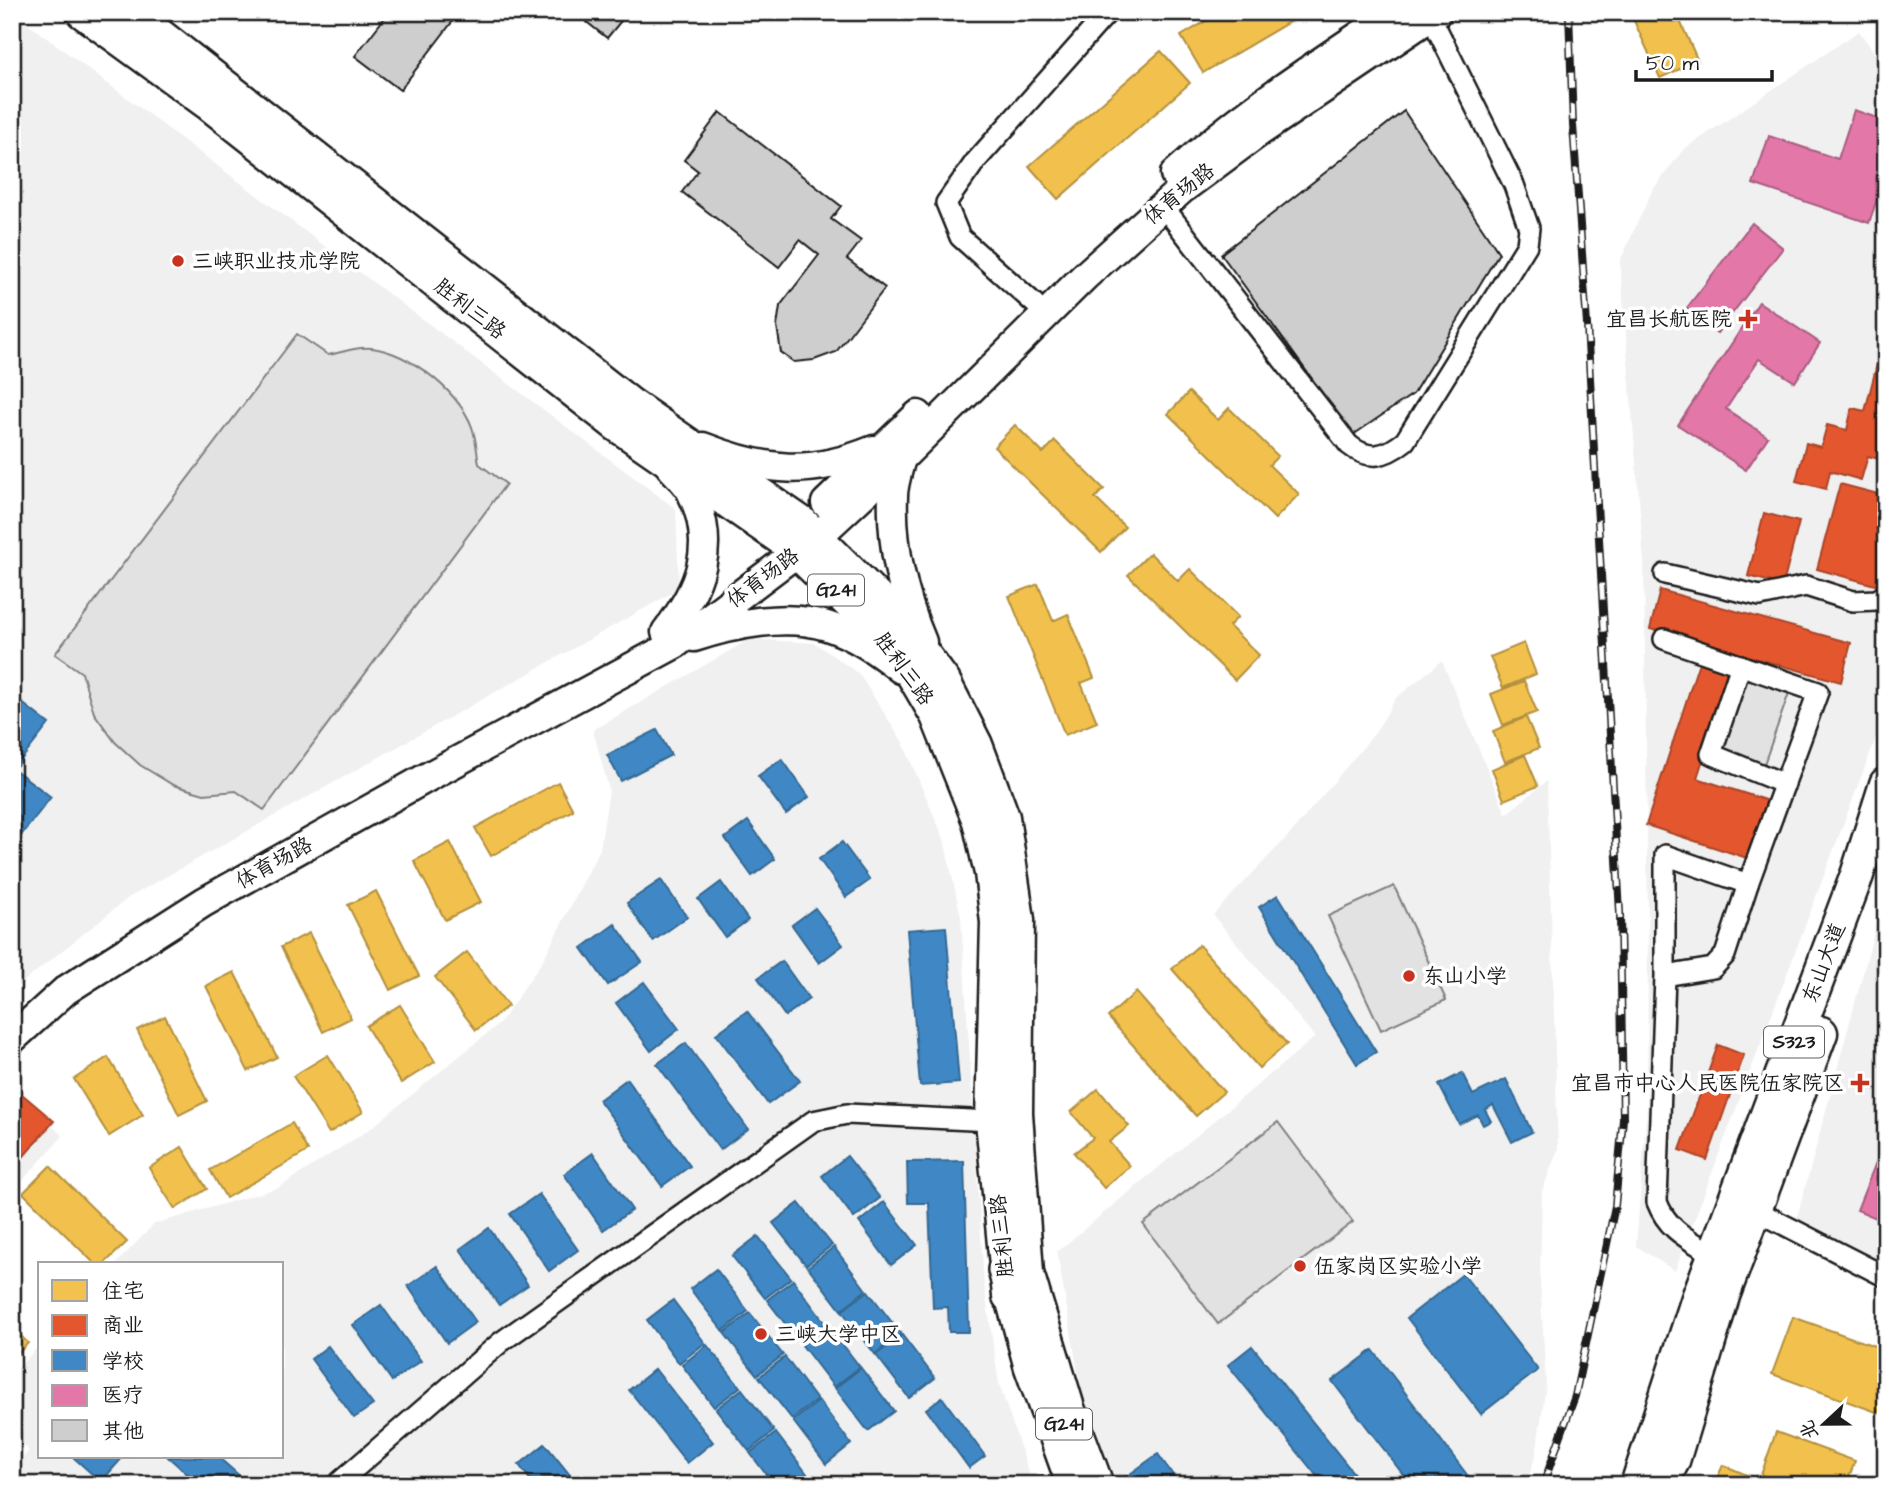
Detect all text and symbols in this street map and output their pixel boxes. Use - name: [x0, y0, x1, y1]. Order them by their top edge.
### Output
- scale bar: [1636, 38, 1772, 82]
- text: 50 m: [1646, 49, 1700, 78]
- street label: 体育场路: [1137, 156, 1221, 232]
- place label: 三峡职业技术学院: [192, 247, 360, 276]
- marker: 三峡职业技术学院: [170, 253, 186, 269]
- street label: 胜利三路: [428, 272, 512, 346]
- place label: 宜昌长航医院: [1606, 305, 1732, 334]
- marker: 宜昌长航医院: [1738, 309, 1758, 329]
- street label: 体育场路: [721, 541, 805, 615]
- road number: G241: [808, 575, 864, 606]
- street label: 胜利三路: [868, 626, 940, 712]
- street label: 体育场路: [230, 830, 318, 896]
- street label: 东山大道: [1795, 919, 1853, 1007]
- place label: 东山小学: [1423, 962, 1507, 991]
- marker: 东山小学: [1401, 968, 1417, 984]
- road number: S323: [1764, 1026, 1824, 1058]
- place label: 宜昌市中心人民医院伍家院区: [1571, 1069, 1844, 1098]
- marker: 宜昌市中心人民医院伍家院区: [1850, 1073, 1870, 1093]
- street label: 胜利三路: [983, 1193, 1021, 1279]
- place label: 伍家岗区实验小学: [1314, 1252, 1482, 1281]
- marker: 伍家岗区实验小学: [1292, 1258, 1308, 1274]
- legend: [38, 1262, 284, 1458]
- text: 住宅: [102, 1277, 144, 1306]
- text: 商业: [102, 1311, 144, 1340]
- place label: 三峡大学中区: [775, 1320, 901, 1349]
- marker: 三峡大学中区: [753, 1326, 769, 1342]
- text: 学校: [102, 1347, 144, 1376]
- text: 医疗: [102, 1381, 144, 1410]
- north arrow: [1790, 1388, 1860, 1458]
- road number: G241: [1036, 1408, 1092, 1440]
- text: 北: [1794, 1416, 1826, 1444]
- text: 其他: [102, 1417, 144, 1446]

